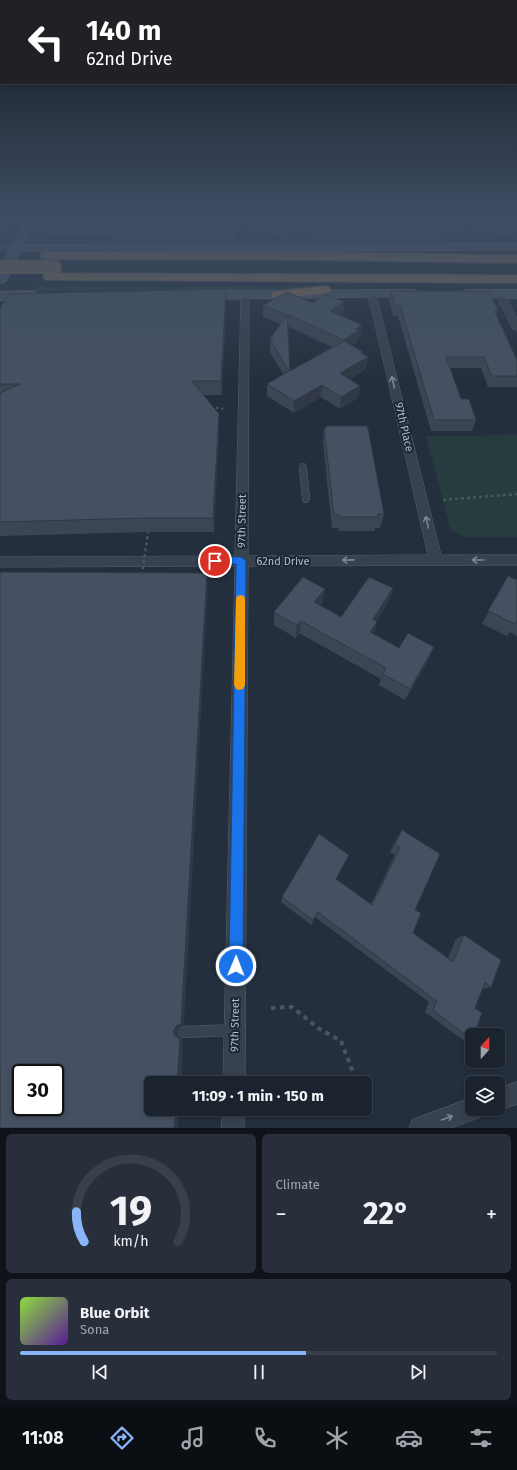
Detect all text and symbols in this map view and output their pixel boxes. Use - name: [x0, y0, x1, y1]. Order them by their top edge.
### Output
- text: 140 m: [86, 14, 162, 47]
- icon: left: [20, 16, 72, 68]
- text: 62nd Drive: [86, 48, 173, 70]
- one-way arrow: [389, 376, 397, 389]
- street label: 97th Place: [392, 401, 416, 453]
- street label: 97th Street: [235, 494, 249, 548]
- one-way arrow: [422, 516, 430, 529]
- pin: [198, 544, 232, 578]
- icon: arrive: [204, 550, 226, 572]
- street label: 62nd Drive: [257, 555, 309, 568]
- one-way arrow: [342, 556, 355, 564]
- one-way arrow: [472, 556, 485, 564]
- position arrow: [215, 945, 257, 987]
- street label: 97th Street: [228, 998, 242, 1052]
- north arrow: [465, 1028, 505, 1068]
- map controls: [465, 1028, 505, 1116]
- speed limit sign: 30: [12, 1064, 64, 1116]
- button: layers: [465, 1076, 505, 1116]
- text: 11:09 · 1 min · 150 m: [192, 1087, 324, 1105]
- one-way arrow: [440, 1114, 452, 1122]
- text: Climate: [276, 1177, 320, 1192]
- text: 19: [109, 1185, 152, 1235]
- text: 22°: [363, 1196, 410, 1232]
- text: −: [276, 1201, 287, 1228]
- text: +: [486, 1201, 497, 1228]
- text: km/h: [113, 1232, 148, 1249]
- text: Blue Orbit: [80, 1304, 149, 1322]
- text: Sona: [80, 1322, 109, 1337]
- icon: previous: [89, 1361, 111, 1383]
- icon: pause: [248, 1361, 270, 1383]
- icon: next: [407, 1361, 429, 1383]
- icon: directions: [108, 1424, 136, 1452]
- icon: music: [179, 1424, 207, 1452]
- icon: phone: [251, 1424, 279, 1452]
- icon: climate: [323, 1424, 351, 1452]
- icon: car: [395, 1424, 423, 1452]
- icon: filters: [467, 1424, 495, 1452]
- text: 11:08: [22, 1427, 64, 1449]

